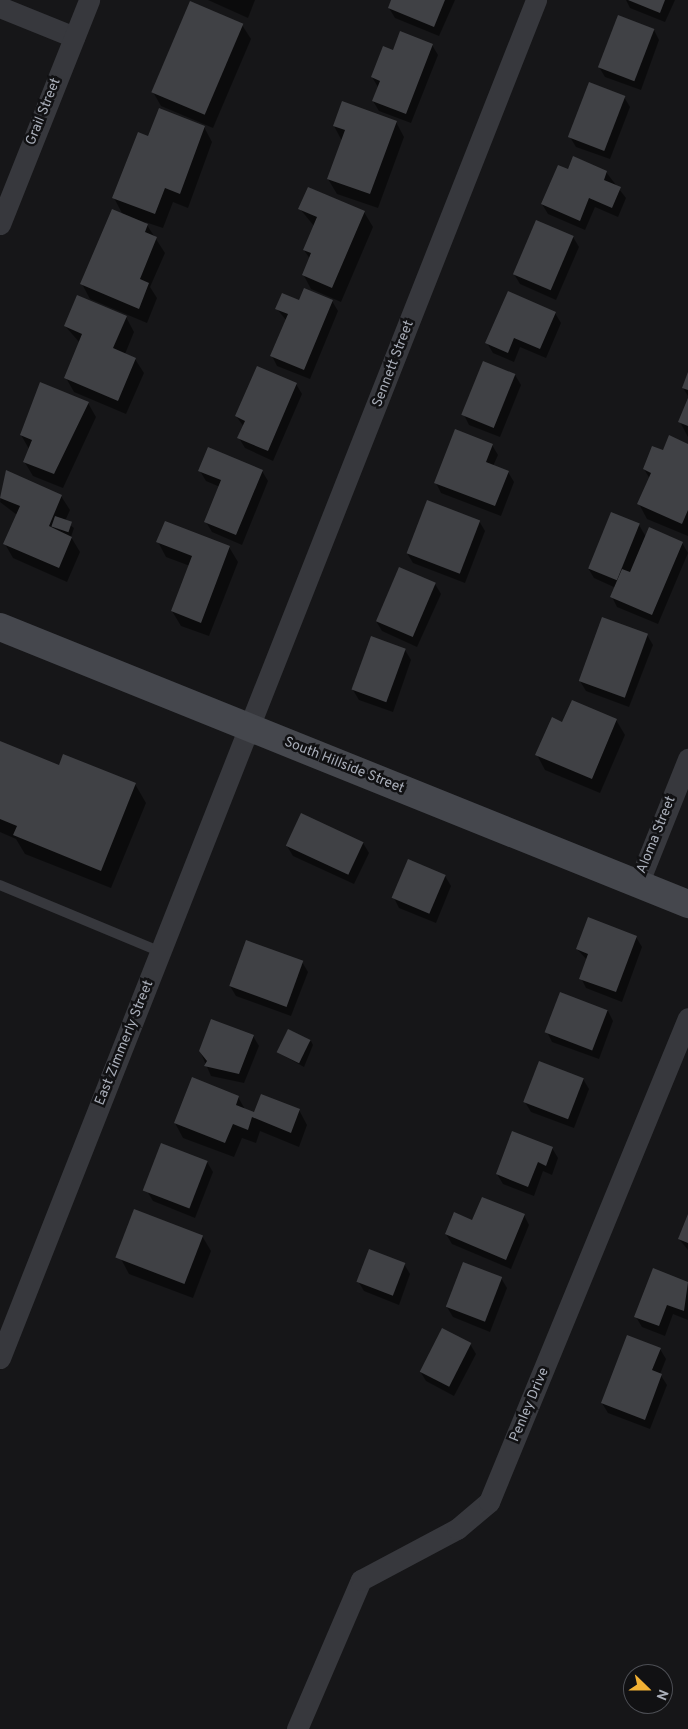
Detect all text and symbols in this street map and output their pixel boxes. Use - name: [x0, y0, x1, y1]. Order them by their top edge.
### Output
- street label: Grail Street: [23, 76, 65, 148]
- street label: Sennett Street: [370, 318, 418, 410]
- street label: South Hillside Street: [281, 734, 407, 798]
- street label: Aloma Street: [634, 794, 680, 876]
- street label: East Zimmerly Street: [92, 978, 158, 1108]
- street label: Penley Drive: [507, 1365, 553, 1445]
- north arrow: [623, 1664, 673, 1714]
- text: N: [652, 1687, 671, 1702]

